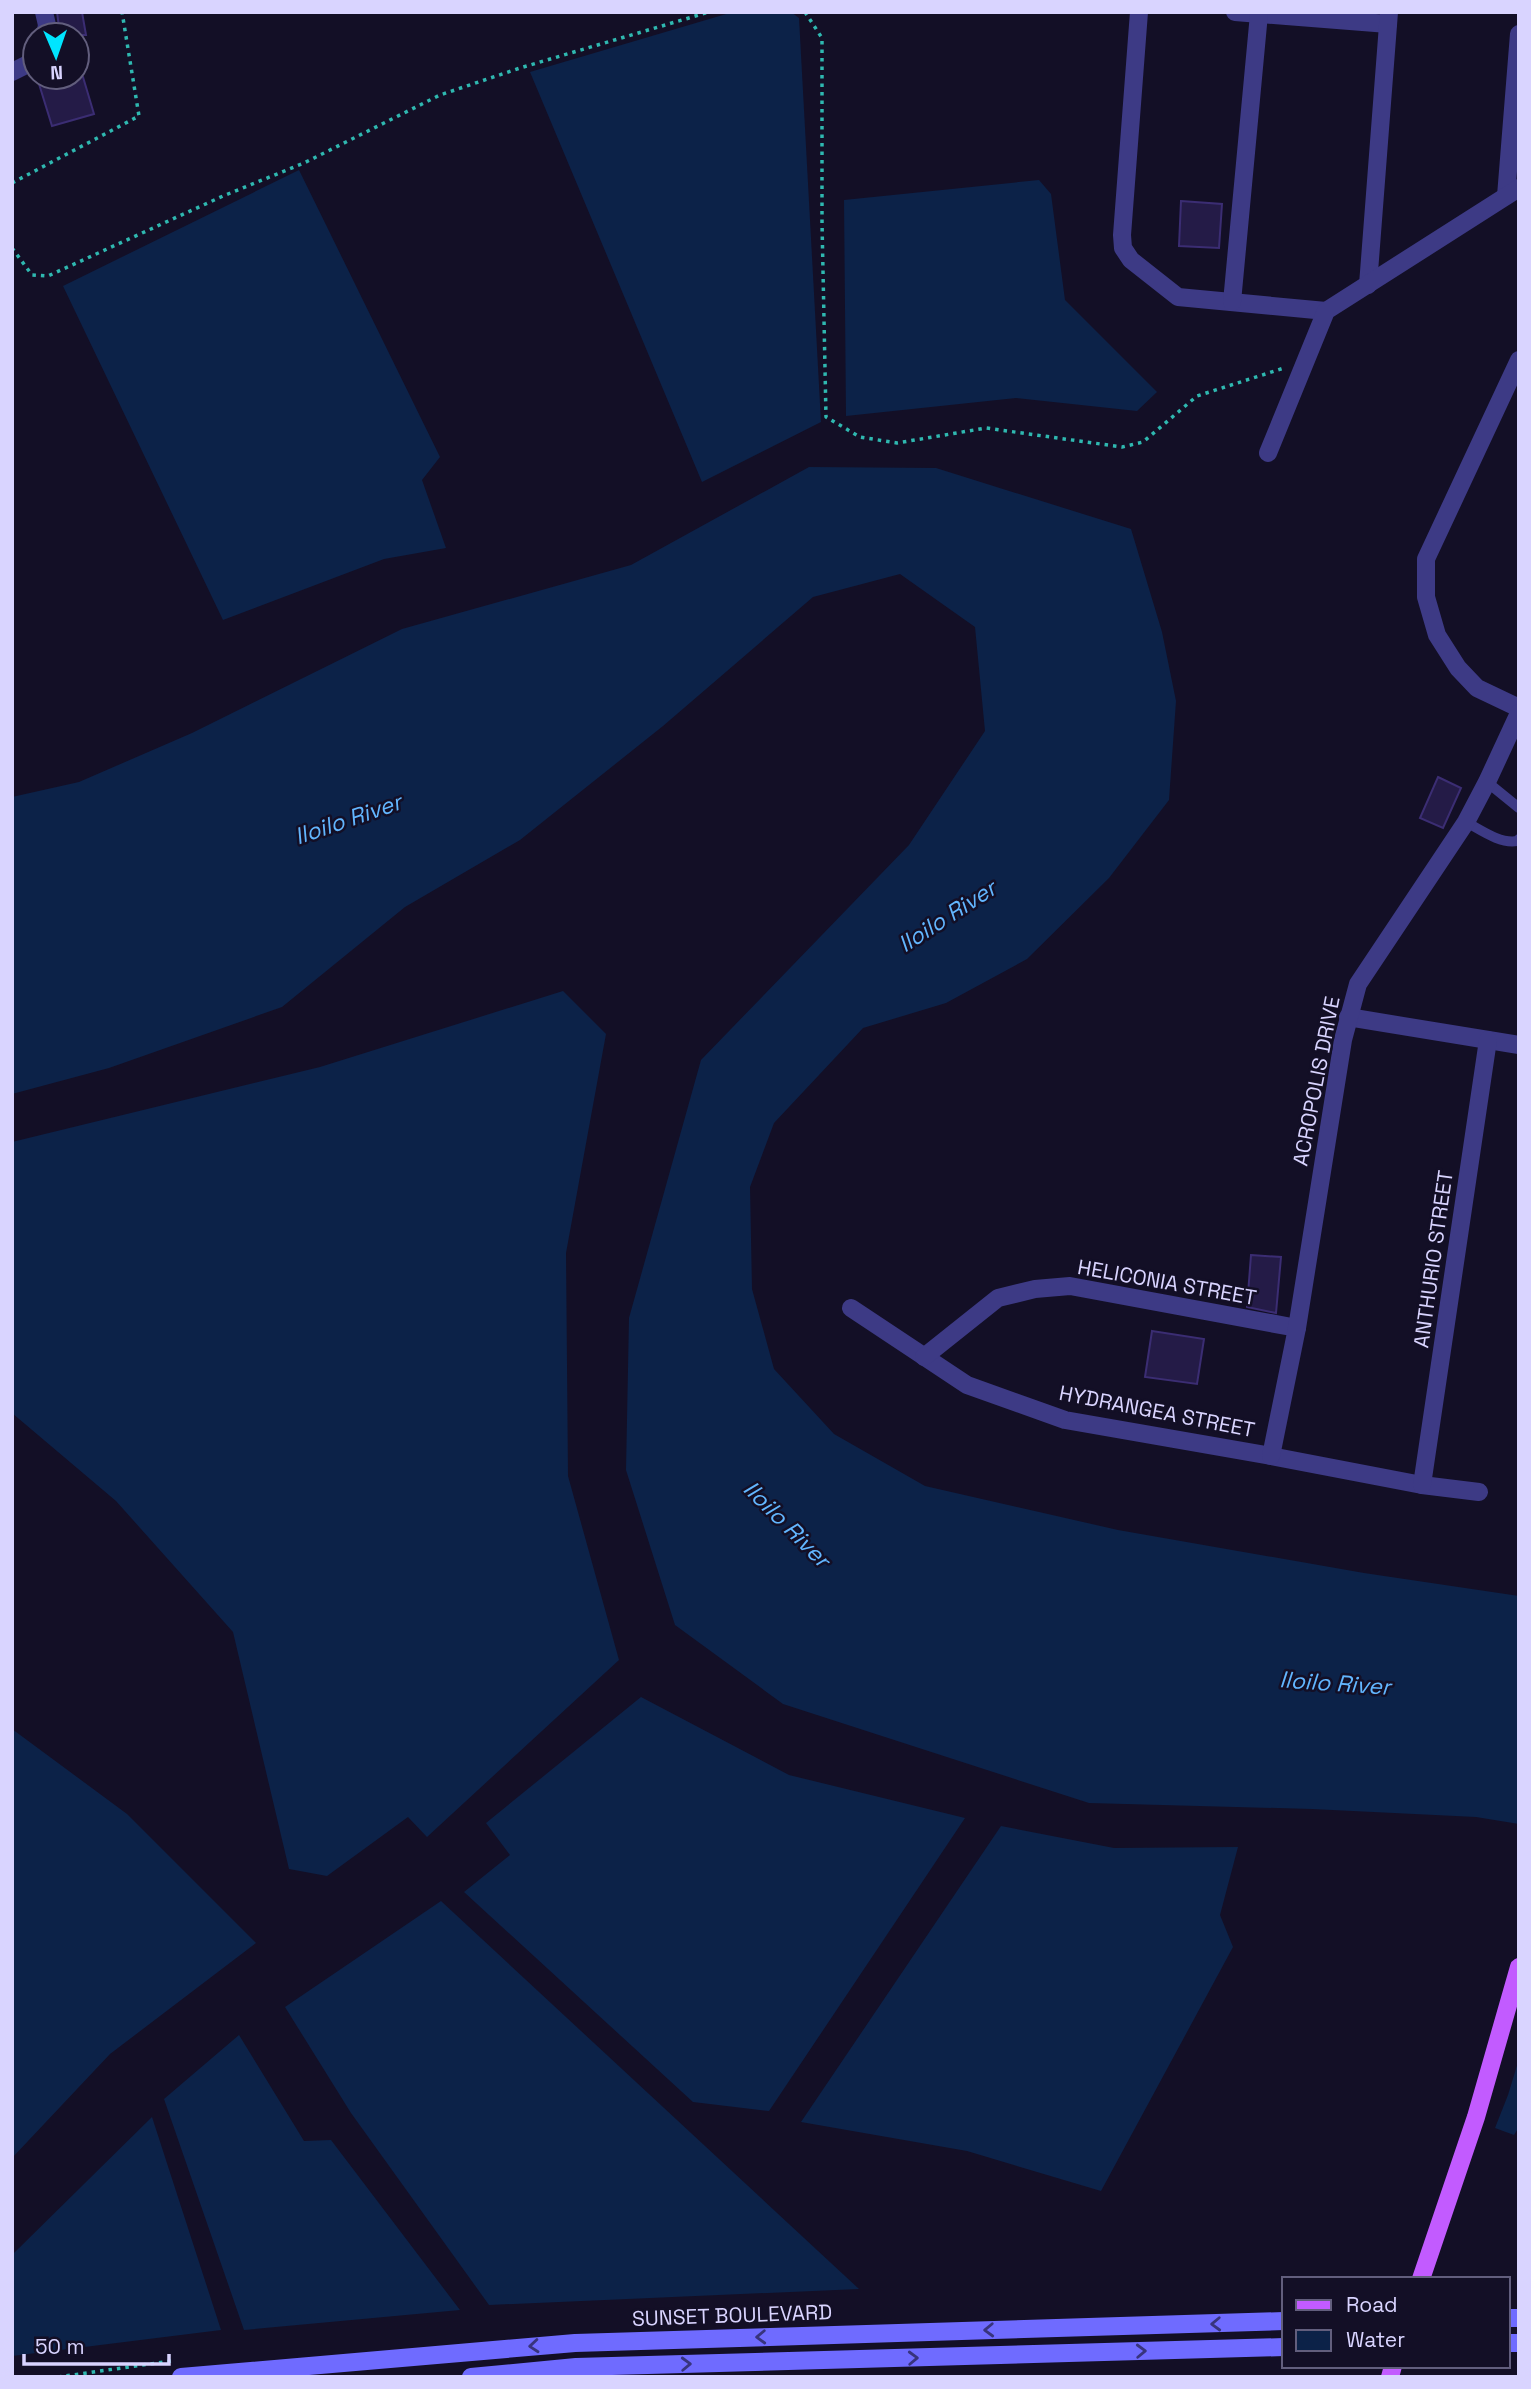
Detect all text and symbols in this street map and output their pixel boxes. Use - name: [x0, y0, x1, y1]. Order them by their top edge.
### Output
- north arrow: [21, 21, 91, 91]
- text: N: [50, 60, 63, 85]
- water label: Iloilo River: [291, 786, 408, 851]
- water label: Iloilo River: [892, 872, 1004, 959]
- street label: ACROPOLIS DRIVE: [1286, 994, 1346, 1168]
- street label: ANTHURIO STREET: [1407, 1169, 1459, 1349]
- street label: HELICONIA STREET: [1076, 1253, 1258, 1311]
- street label: HYDRANGEA STREET: [1057, 1379, 1257, 1443]
- water label: Iloilo River: [737, 1474, 839, 1576]
- water label: Iloilo River: [1278, 1664, 1394, 1702]
- legend: [1282, 2277, 1510, 2368]
- text: Road: [1346, 2291, 1398, 2318]
- street label: SUNSET BOULEVARD: [631, 2298, 833, 2332]
- one-way arrow: [1210, 2316, 1221, 2331]
- scale bar: [24, 2322, 170, 2366]
- one-way arrow: [983, 2323, 994, 2338]
- text: Water: [1346, 2326, 1405, 2353]
- one-way arrow: [755, 2330, 766, 2345]
- text: 50 m: [35, 2333, 85, 2360]
- one-way arrow: [528, 2338, 539, 2353]
- one-way arrow: [1135, 2344, 1146, 2359]
- one-way arrow: [908, 2350, 919, 2365]
- one-way arrow: [680, 2356, 691, 2371]

